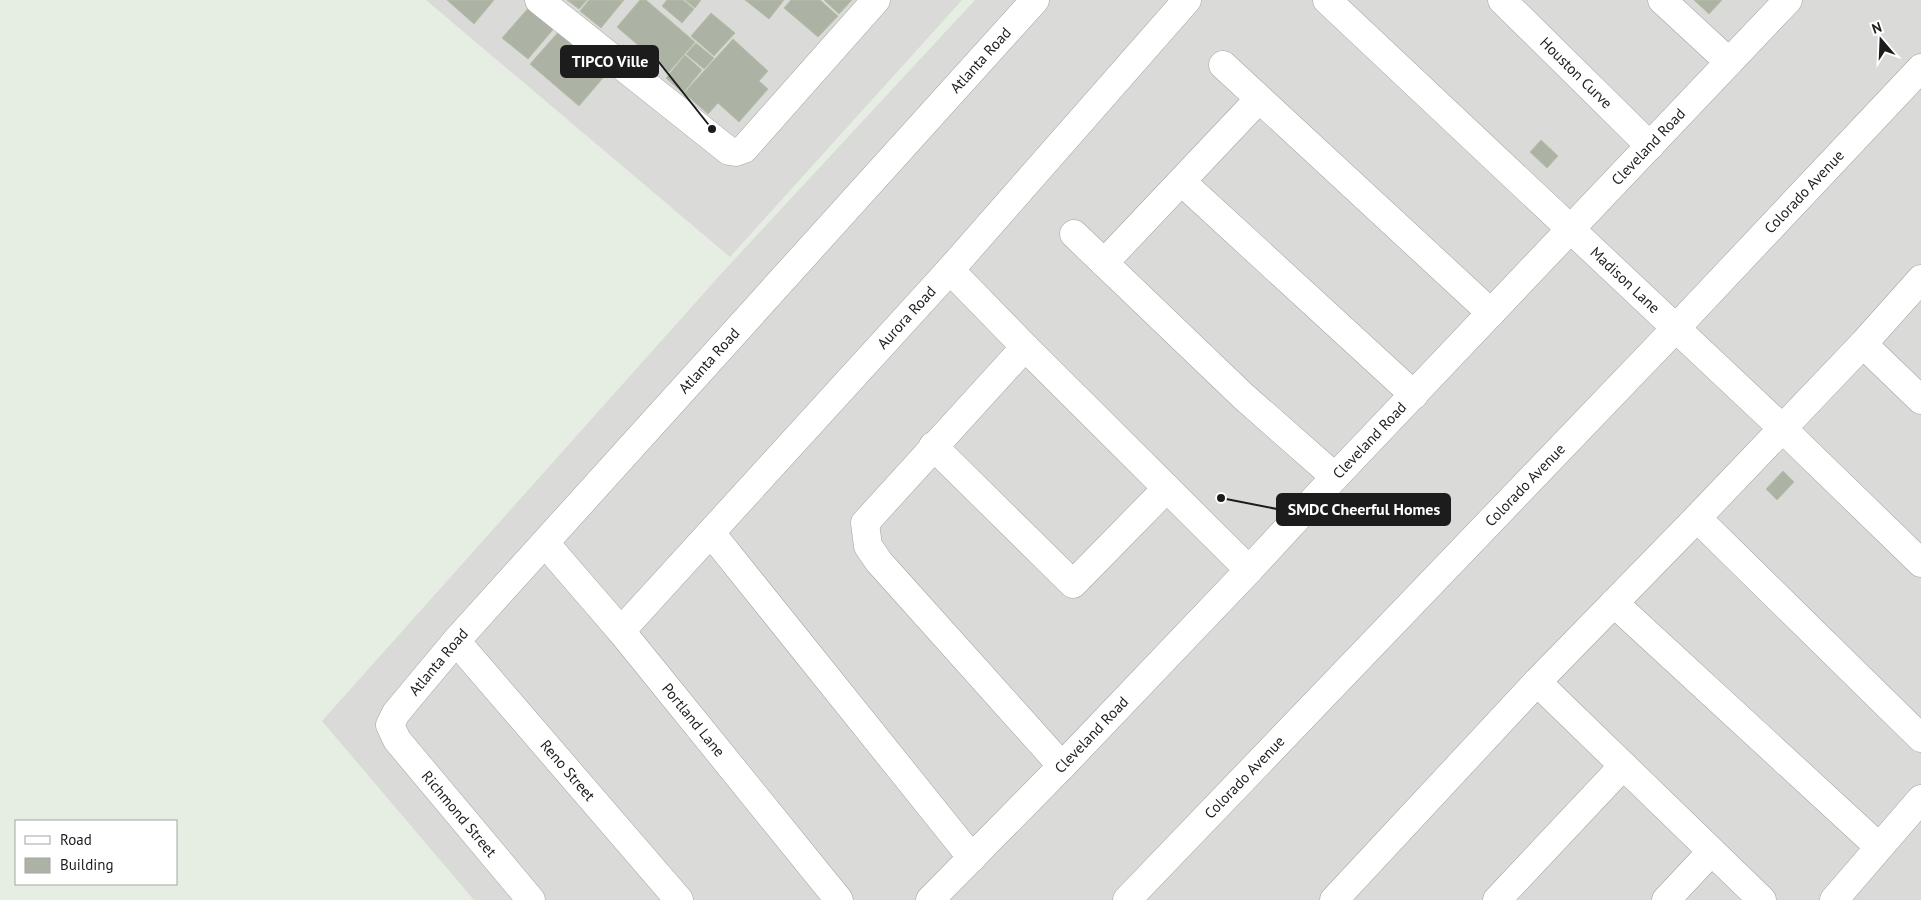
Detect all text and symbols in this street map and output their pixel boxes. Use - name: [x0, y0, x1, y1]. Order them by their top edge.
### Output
- north arrow: [1856, 15, 1906, 65]
- text: N: [1869, 18, 1884, 38]
- street label: Atlanta Road: [946, 23, 1015, 97]
- street label: Houston Curve: [1536, 33, 1617, 112]
- callout: TIPCO Ville: [561, 46, 658, 77]
- text: TIPCO Ville: [572, 51, 648, 71]
- street label: Cleveland Road: [1607, 104, 1689, 189]
- street label: Colorado Avenue: [1760, 146, 1848, 237]
- street label: Madison Lane: [1586, 243, 1664, 317]
- street label: Aurora Road: [873, 282, 940, 353]
- street label: Atlanta Road: [674, 324, 743, 397]
- street label: Cleveland Road: [1328, 398, 1410, 483]
- street label: Colorado Avenue: [1481, 439, 1569, 530]
- callout: SMDC Cheerful Homes: [1277, 494, 1450, 525]
- text: SMDC Cheerful Homes: [1288, 499, 1440, 519]
- street label: Atlanta Road: [405, 624, 472, 699]
- street label: Portland Lane: [658, 679, 729, 761]
- street label: Cleveland Road: [1050, 692, 1132, 777]
- street label: Colorado Avenue: [1200, 732, 1288, 822]
- street label: Reno Street: [536, 736, 599, 805]
- street label: Richmond Street: [418, 767, 501, 861]
- legend: [15, 820, 178, 885]
- text: Road: [60, 830, 92, 849]
- text: Building: [60, 855, 114, 874]

